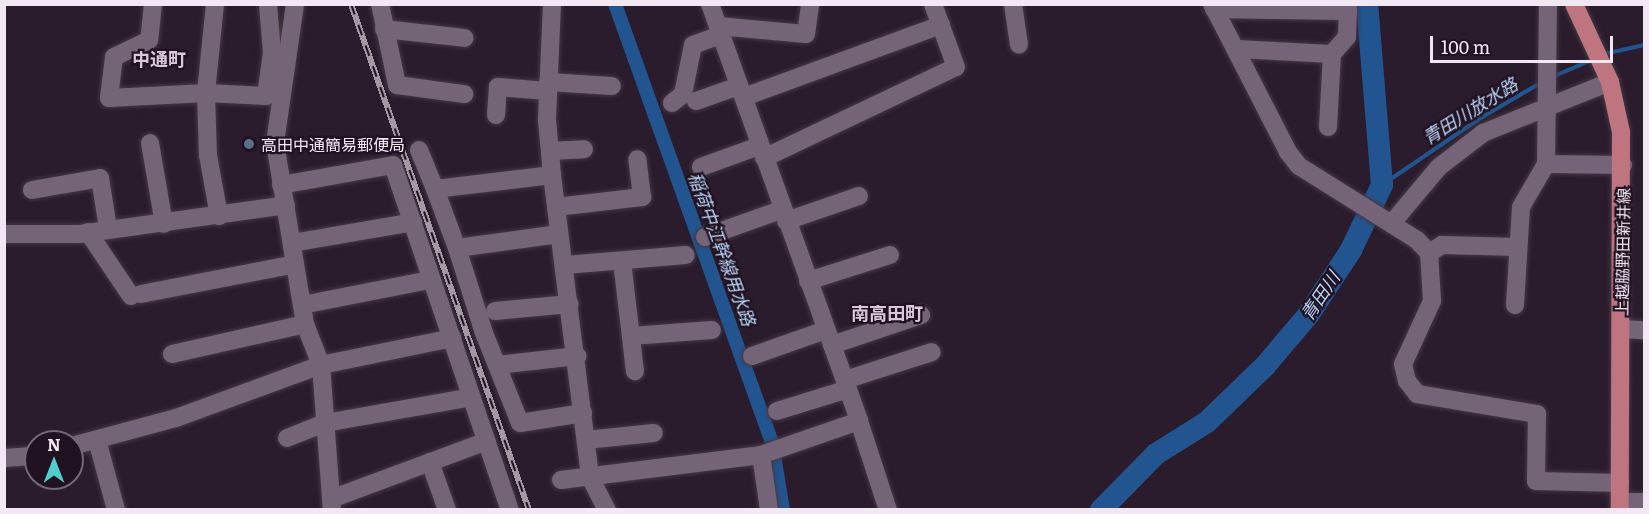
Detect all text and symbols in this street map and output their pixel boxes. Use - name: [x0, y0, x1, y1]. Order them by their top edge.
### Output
- scale bar: [1433, 24, 1616, 62]
- text: 100 m: [1441, 33, 1490, 60]
- district label: 中通町: [132, 48, 186, 70]
- water label: 青田川放水路: [1418, 73, 1522, 149]
- place label: 高田中通簡易郵便局: [261, 134, 405, 154]
- marker: 高田中通簡易郵便局: [242, 137, 256, 151]
- water label: 稲荷中江幹線用水路: [684, 169, 760, 329]
- street label: 上越脇野田新井線: [1611, 188, 1633, 316]
- water label: 青田川: [1296, 268, 1344, 324]
- district label: 南高田町: [851, 302, 923, 324]
- north arrow: [24, 430, 84, 490]
- text: N: [47, 432, 61, 456]

